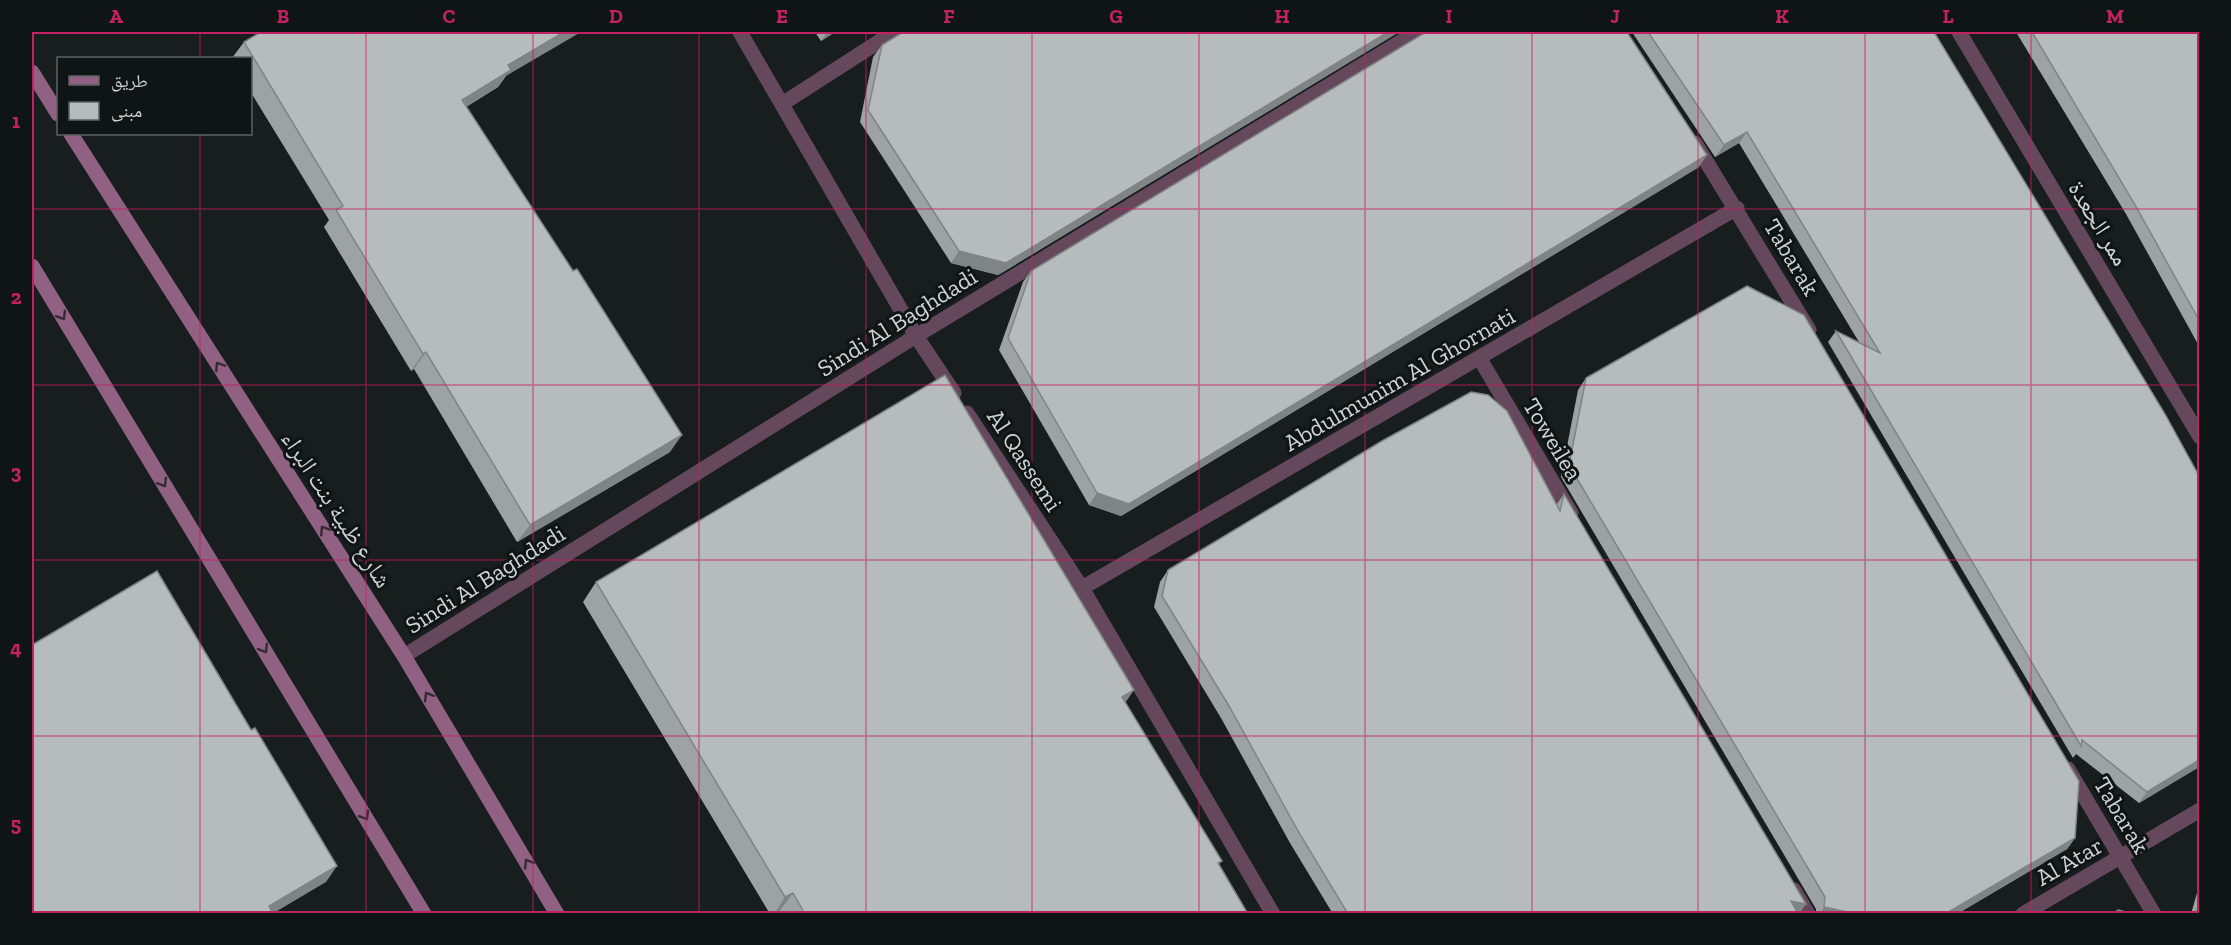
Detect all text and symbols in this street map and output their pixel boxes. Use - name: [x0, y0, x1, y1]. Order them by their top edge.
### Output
- text: A: [109, 4, 123, 28]
- text: B: [277, 4, 289, 28]
- text: C: [443, 4, 456, 28]
- text: D: [609, 4, 623, 28]
- text: E: [776, 4, 788, 28]
- text: F: [943, 4, 955, 28]
- text: G: [1109, 4, 1123, 28]
- text: H: [1274, 4, 1290, 28]
- text: I: [1445, 4, 1453, 28]
- text: J: [1610, 4, 1620, 28]
- text: K: [1775, 4, 1789, 28]
- text: L: [1942, 4, 1954, 28]
- text: M: [2106, 4, 2124, 28]
- legend: [57, 57, 252, 135]
- text: طريق: [111, 70, 148, 92]
- text: مبنى: [111, 100, 142, 122]
- text: 1: [12, 109, 20, 133]
- street label: ممر الجعدة: [2062, 175, 2136, 271]
- street label: Tabarak: [1758, 213, 1826, 301]
- street label: Sindi Al Baghdadi: [812, 261, 982, 383]
- text: 2: [11, 285, 22, 309]
- street label: Abdulmunim Al Ghornati: [1278, 301, 1520, 457]
- one-way arrow: [54, 310, 66, 320]
- one-way arrow: [215, 362, 227, 372]
- street label: Toweilea: [1517, 393, 1589, 486]
- street label: Al Qassemi: [981, 403, 1069, 517]
- street label: شارع ظبية بنت البراء: [275, 425, 399, 593]
- text: 3: [11, 460, 22, 484]
- one-way arrow: [155, 477, 167, 487]
- street label: Sindi Al Baghdadi: [400, 518, 570, 640]
- one-way arrow: [321, 526, 332, 537]
- text: 4: [10, 636, 22, 660]
- one-way arrow: [256, 643, 268, 653]
- one-way arrow: [423, 692, 435, 702]
- street label: Tabarak: [2088, 771, 2156, 859]
- one-way arrow: [357, 810, 369, 820]
- text: 5: [11, 812, 21, 836]
- street label: Al Atar: [2030, 830, 2108, 892]
- one-way arrow: [523, 859, 535, 869]

